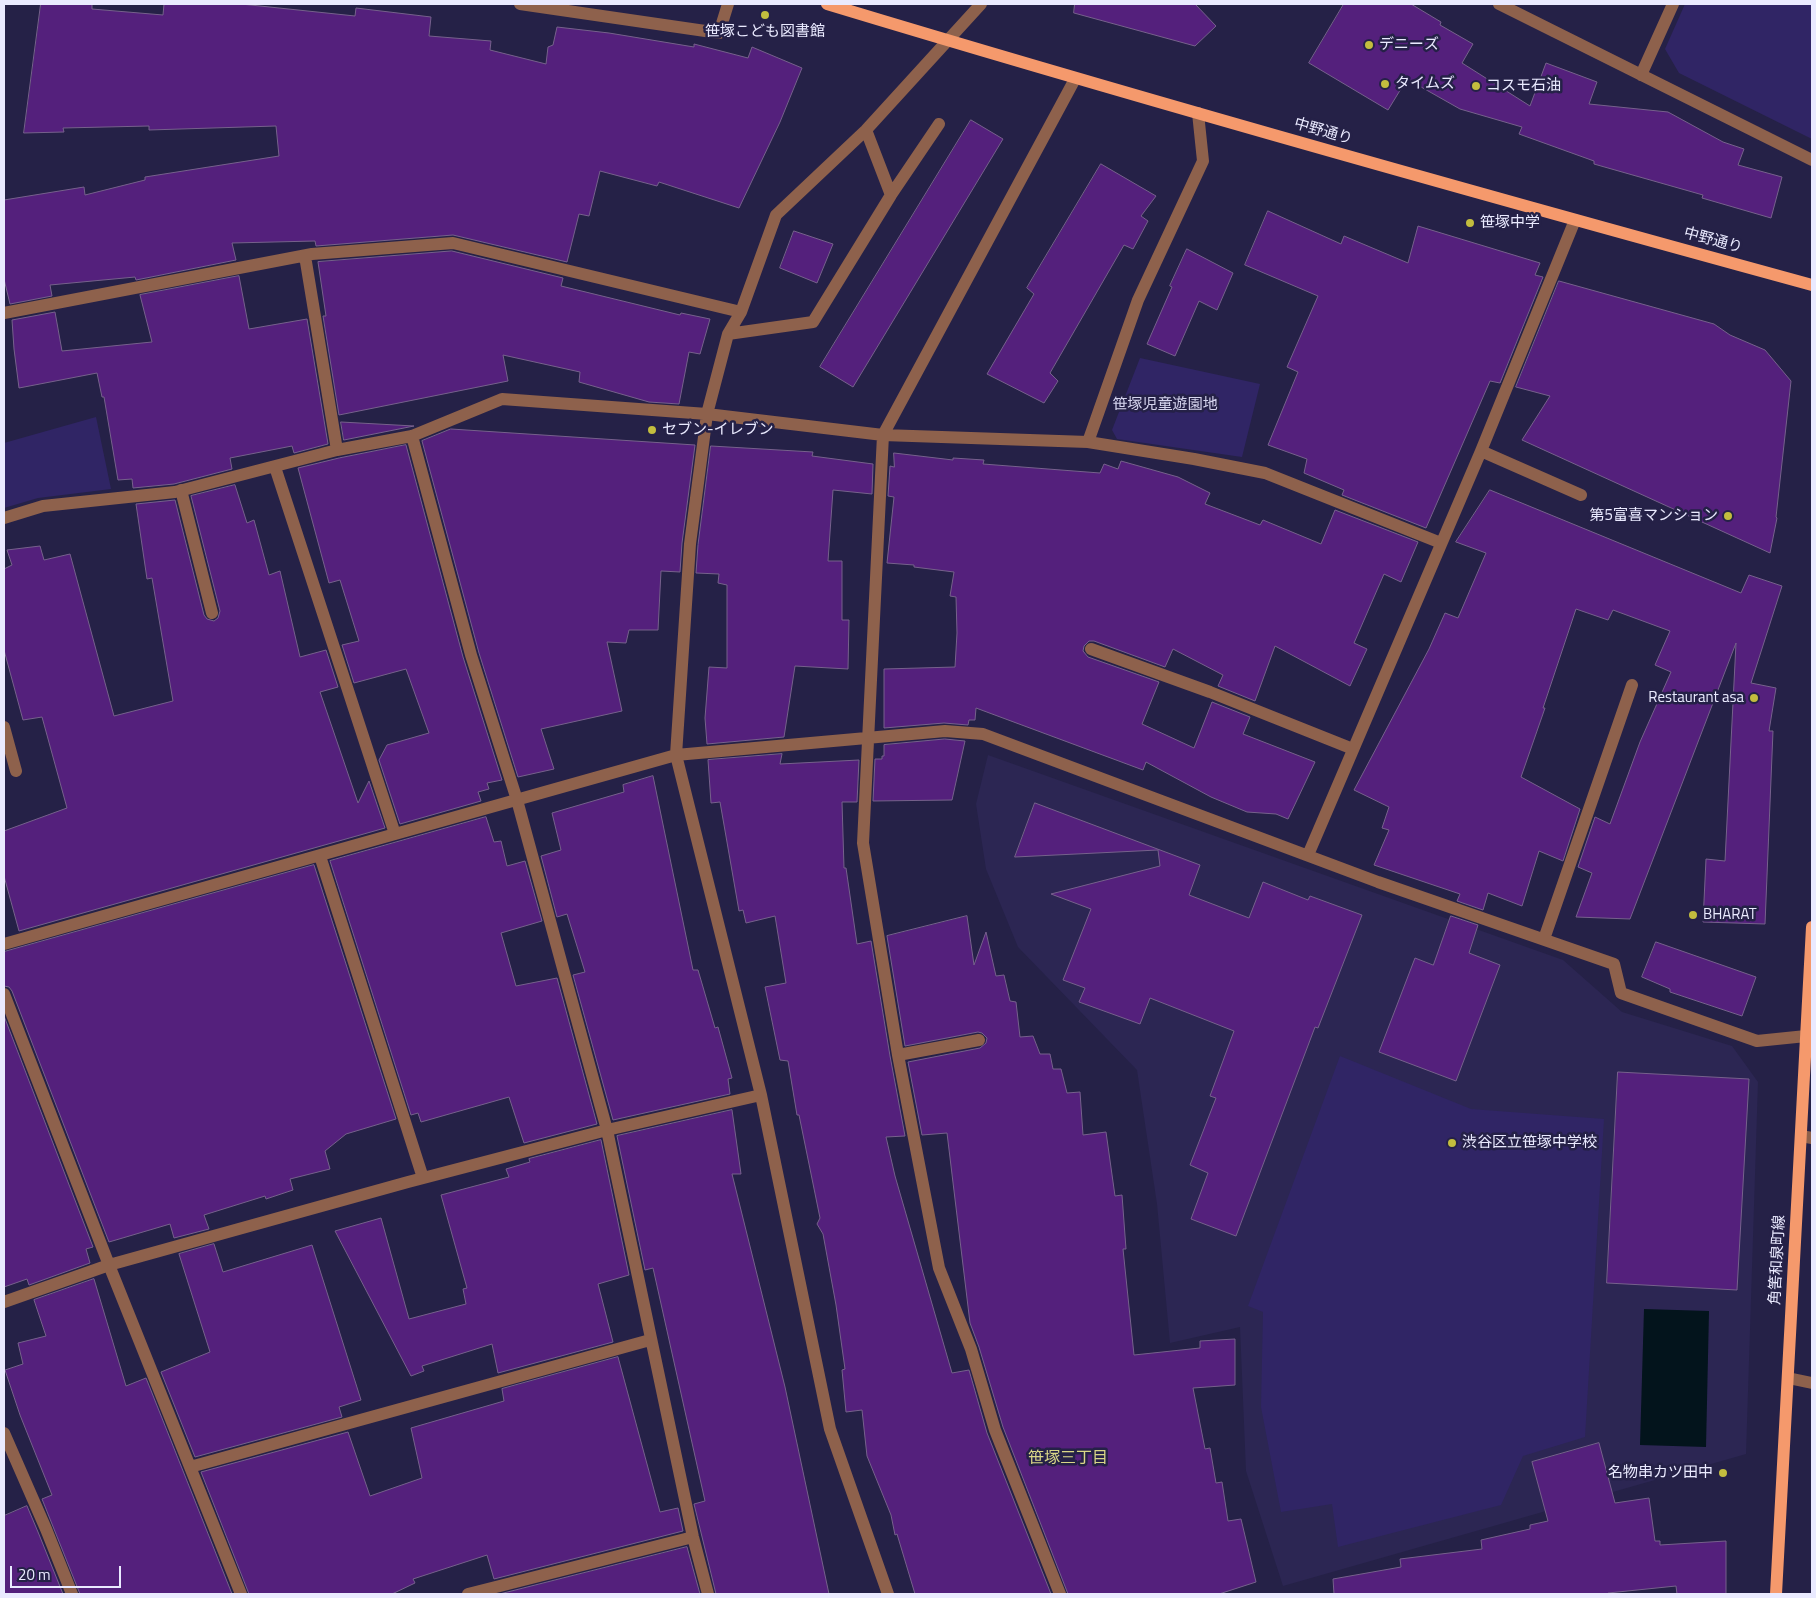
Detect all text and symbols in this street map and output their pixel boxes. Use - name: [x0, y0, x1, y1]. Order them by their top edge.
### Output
- marker: 笹塚こども図書館: [759, 9, 771, 21]
- place label: 笹塚こども図書館: [705, 23, 825, 41]
- place label: デニーズ: [1379, 36, 1439, 54]
- marker: デニーズ: [1363, 39, 1375, 51]
- place label: タイムズ: [1395, 75, 1455, 93]
- place label: コスモ石油: [1486, 77, 1561, 95]
- marker: タイムズ: [1379, 78, 1391, 90]
- marker: コスモ石油: [1470, 80, 1482, 92]
- street label: 中野通り: [1292, 115, 1354, 149]
- place label: 笹塚中学: [1480, 214, 1540, 232]
- marker: 笹塚中学: [1464, 217, 1476, 229]
- street label: 中野通り: [1682, 225, 1744, 257]
- park label: 笹塚児童遊園地: [1113, 396, 1217, 414]
- place label: セブン-イレブン: [662, 421, 774, 439]
- marker: セブン-イレブン: [646, 424, 658, 436]
- place label: 第5富喜マンション: [1590, 507, 1718, 525]
- marker: 第5富喜マンション: [1722, 510, 1734, 522]
- place label: Restaurant asa: [1648, 689, 1744, 707]
- marker: Restaurant asa: [1748, 692, 1760, 704]
- place label: BHARAT: [1703, 906, 1757, 924]
- marker: BHARAT: [1687, 909, 1699, 921]
- place label: 渋谷区立笹塚中学校: [1462, 1134, 1597, 1152]
- marker: 渋谷区立笹塚中学校: [1446, 1137, 1458, 1149]
- street label: 角筈和泉町線: [1767, 1215, 1789, 1305]
- district label: 笹塚三丁目: [1028, 1449, 1108, 1469]
- place label: 名物串カツ田中: [1608, 1464, 1713, 1482]
- marker: 名物串カツ田中: [1717, 1467, 1729, 1479]
- scale bar: [12, 1556, 124, 1588]
- text: 20 m: [18, 1563, 51, 1586]

